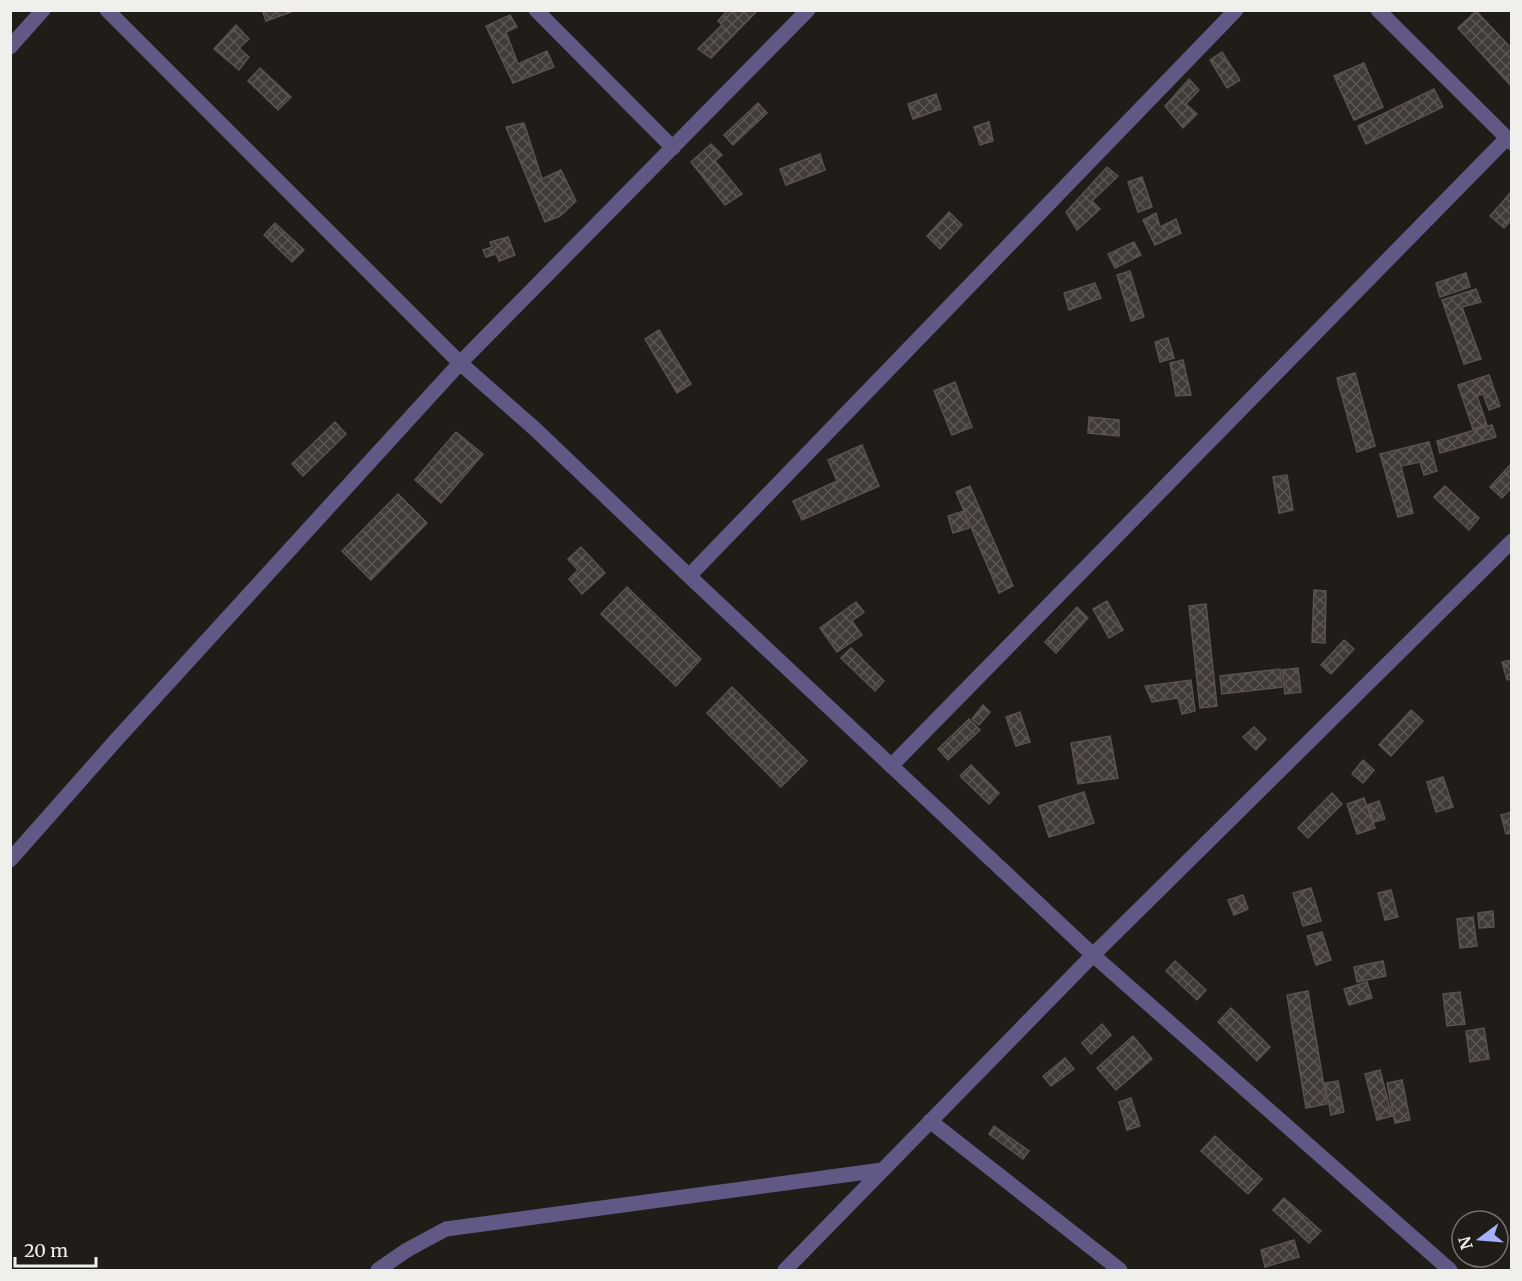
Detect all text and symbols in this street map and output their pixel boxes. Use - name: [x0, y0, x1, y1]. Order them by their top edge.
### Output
- north arrow: [1450, 1209, 1510, 1269]
- scale bar: [15, 1230, 96, 1268]
- text: N: [1454, 1234, 1477, 1252]
- text: 20 m: [24, 1239, 68, 1262]

